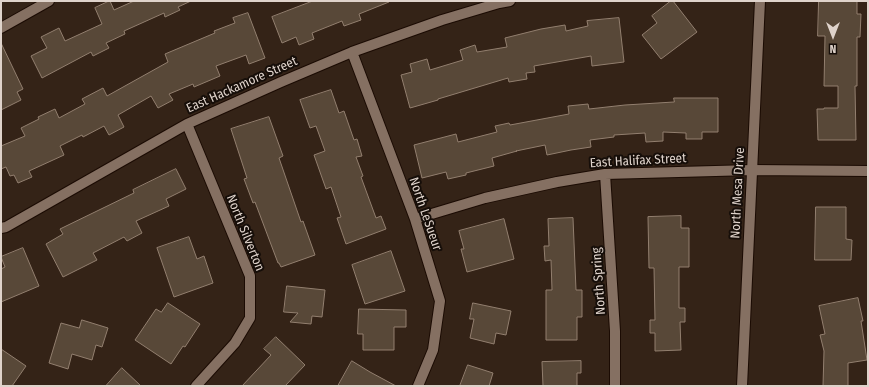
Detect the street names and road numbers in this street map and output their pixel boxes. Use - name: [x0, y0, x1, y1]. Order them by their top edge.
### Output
- street label: East Hackamore Street: [184, 54, 300, 116]
- street label: North Mesa Drive: [728, 147, 748, 239]
- street label: East Halifax Street: [589, 151, 687, 171]
- street label: North LeSueur: [405, 175, 445, 253]
- street label: North Silverton: [223, 193, 267, 273]
- street label: North Spring: [589, 247, 609, 315]

